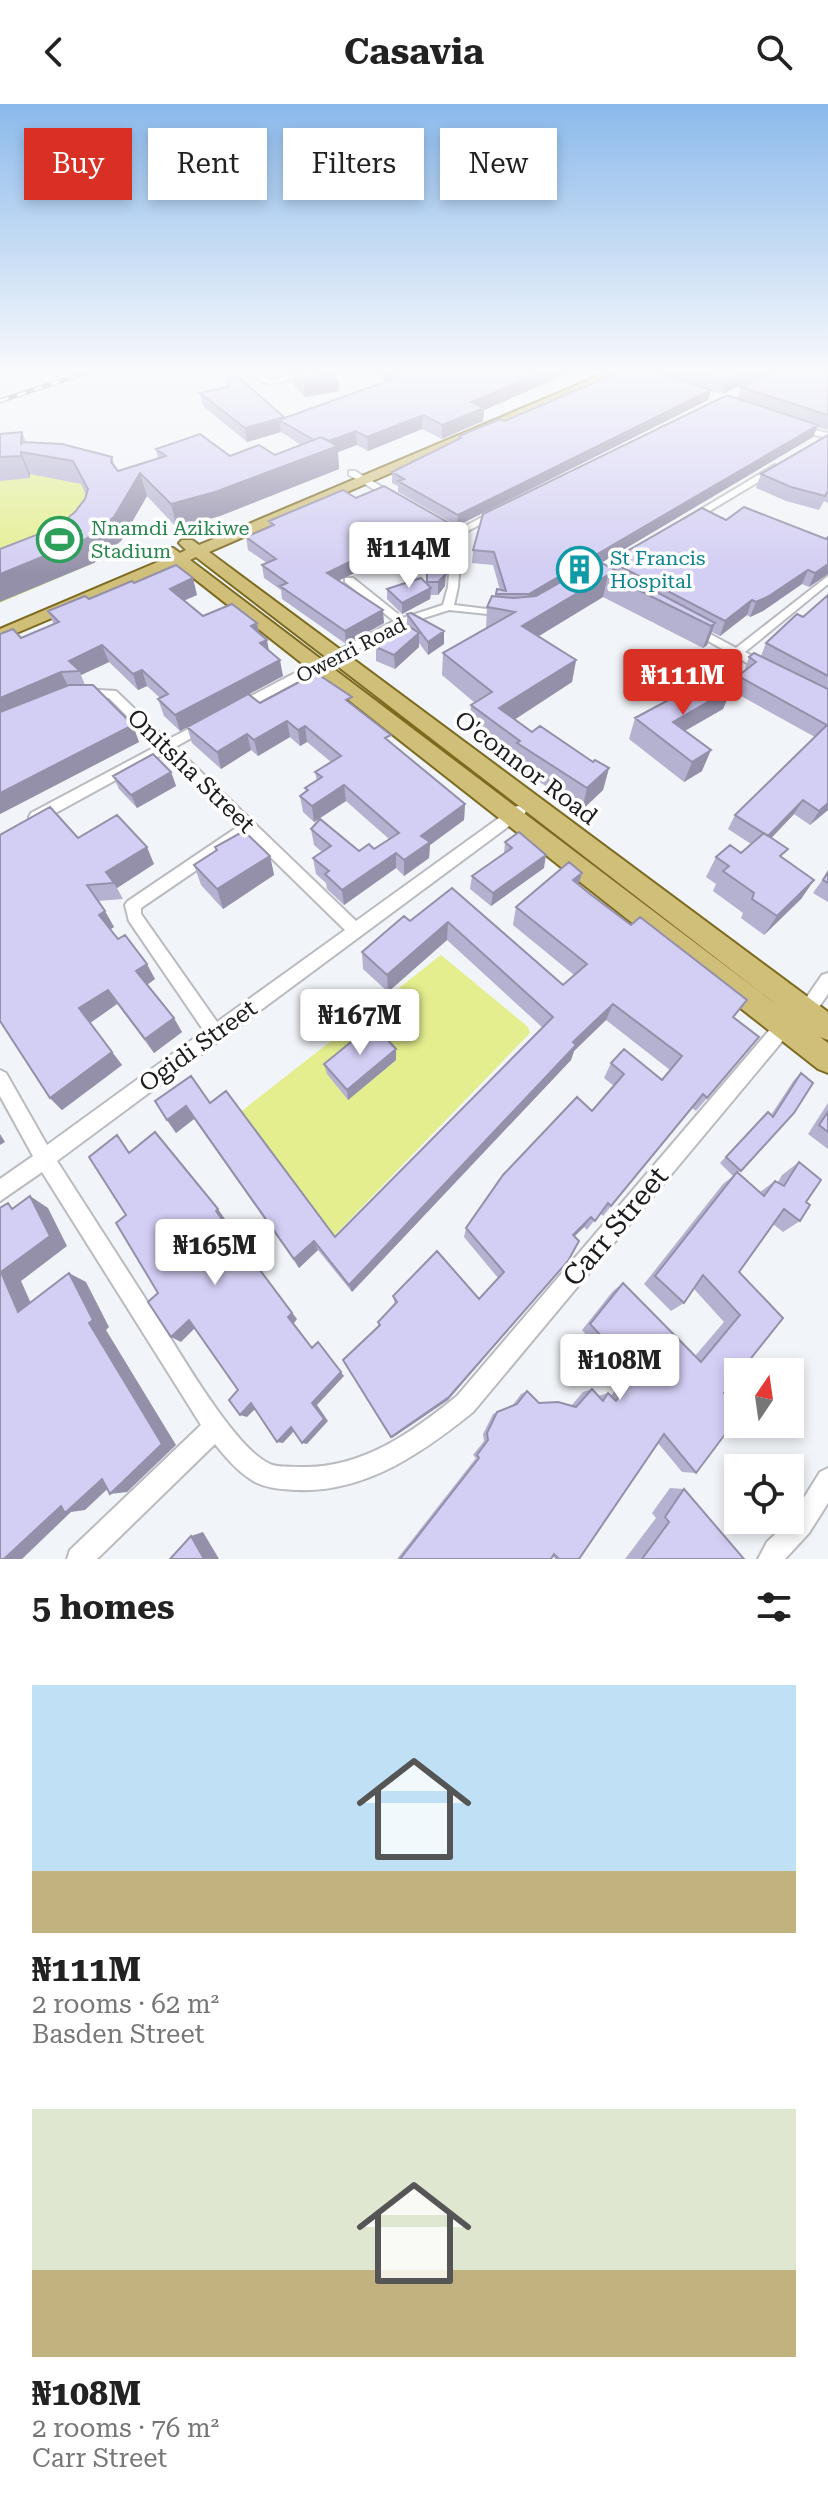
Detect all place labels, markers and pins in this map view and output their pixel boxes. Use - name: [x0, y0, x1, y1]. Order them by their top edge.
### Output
- sports icon: Nnamdi Azikiwe Stadium: [36, 515, 84, 563]
- place label: Nnamdi Azikiwe Stadium: [91, 516, 249, 563]
- pin: ₦114M: [353, 522, 465, 590]
- building icon: St Francis Hospital: [555, 545, 603, 593]
- place label: St Francis Hospital: [610, 546, 706, 593]
- pin: ₦111M: [627, 649, 739, 717]
- pin: ₦167M: [304, 989, 416, 1057]
- pin: ₦165M: [159, 1219, 271, 1287]
- pin: ₦108M: [564, 1334, 676, 1402]

